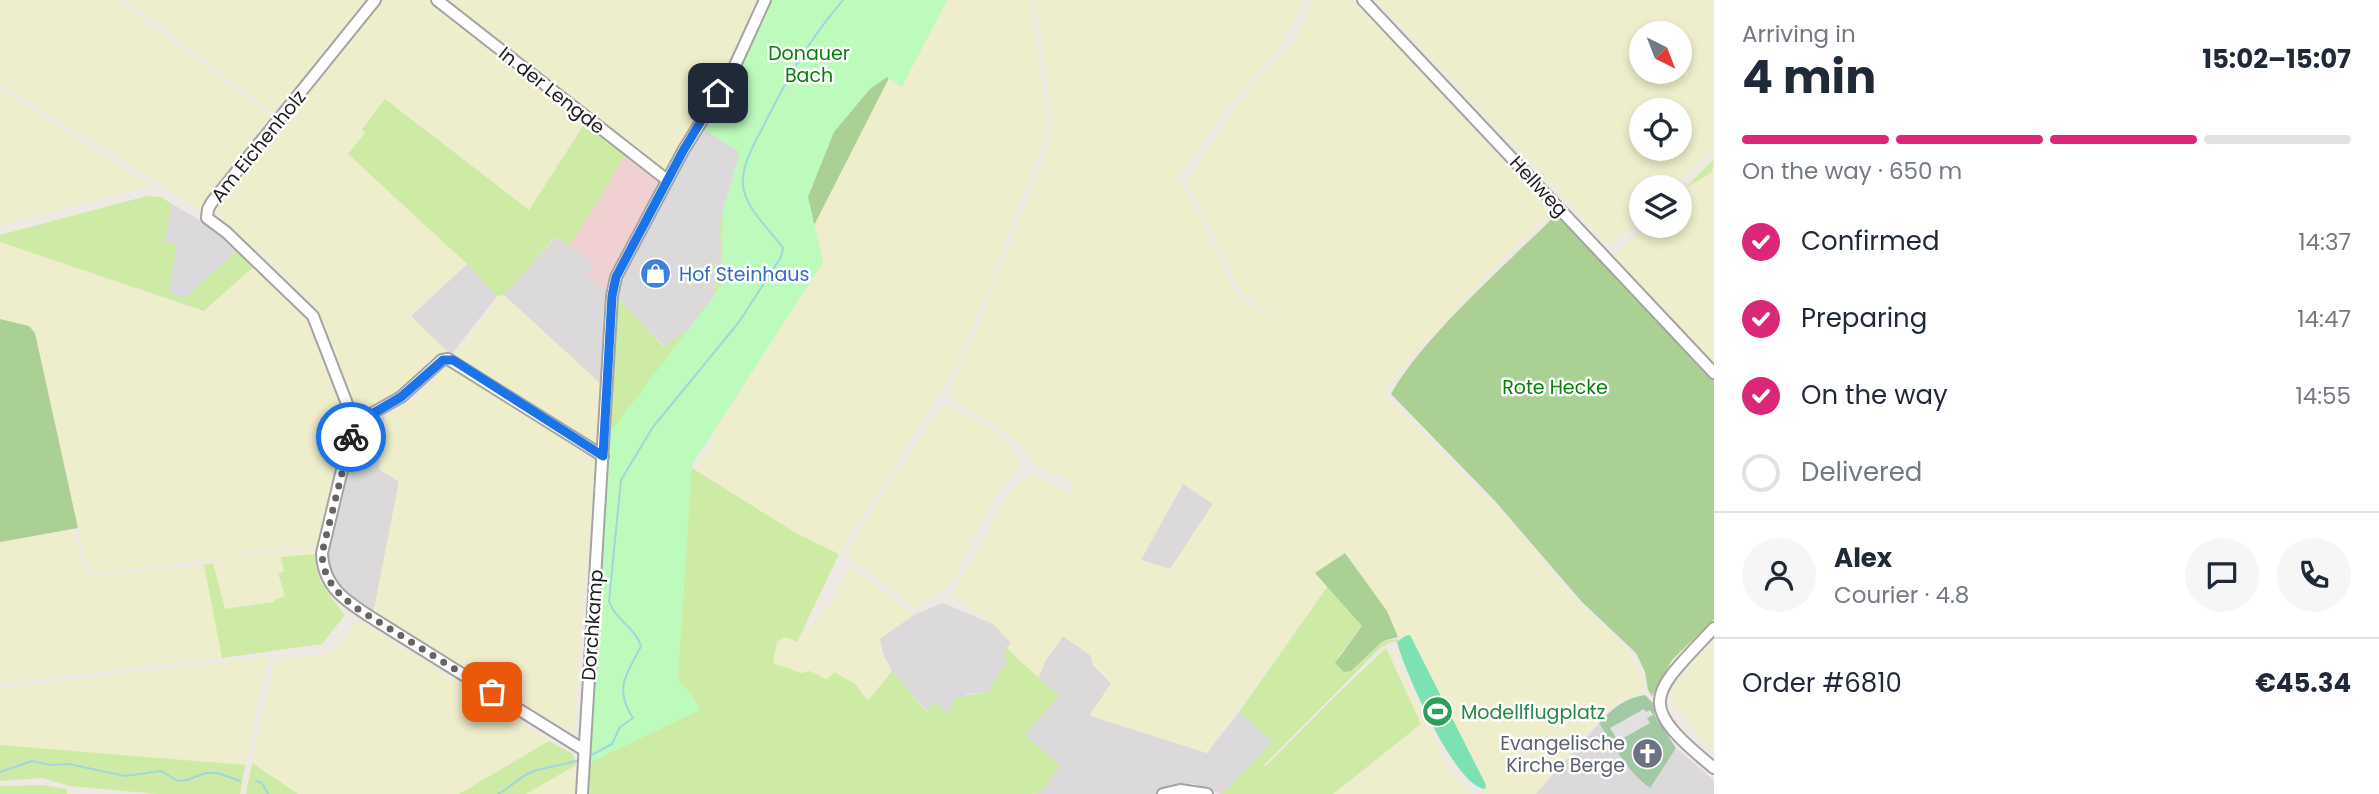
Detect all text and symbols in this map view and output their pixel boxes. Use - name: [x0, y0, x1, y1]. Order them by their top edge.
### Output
- text: Arriving in: [1742, 18, 1856, 50]
- north arrow: [1629, 21, 1692, 84]
- map controls: [1629, 21, 1692, 238]
- street label: In der Lengde: [493, 40, 611, 141]
- park label: Donauer Bach: [768, 40, 850, 89]
- text: 15:02–15:07: [2202, 41, 2351, 77]
- text: 4 min: [1742, 45, 1876, 109]
- pin: [688, 63, 748, 123]
- icon: home: [699, 74, 737, 112]
- street label: Am Eichenholz: [205, 85, 312, 208]
- button: locate: [1629, 98, 1692, 161]
- street label: Hellweg: [1503, 150, 1574, 223]
- text: On the way · 650 m: [1742, 155, 1962, 187]
- button: layers: [1629, 175, 1692, 238]
- icon: check: [1742, 223, 1780, 261]
- text: Confirmed: [1801, 223, 1939, 259]
- text: 14:37: [2298, 226, 2351, 258]
- shop icon: Hof Steinhaus: [639, 257, 673, 291]
- place label: Hof Steinhaus: [679, 261, 809, 288]
- icon: check: [1742, 300, 1780, 338]
- text: Preparing: [1801, 300, 1927, 336]
- text: 14:47: [2297, 303, 2351, 335]
- park label: Rote Hecke: [1502, 374, 1608, 401]
- icon: check: [1742, 377, 1780, 415]
- text: On the way: [1801, 377, 1948, 413]
- text: 14:55: [2295, 380, 2351, 412]
- courier: [316, 402, 386, 472]
- icon: bike: [332, 418, 370, 456]
- text: Delivered: [1801, 454, 1922, 490]
- button: person: [1742, 538, 1816, 612]
- button: chat: [2185, 538, 2259, 612]
- button: phone: [2277, 538, 2351, 612]
- text: Alex: [1834, 540, 1892, 576]
- street label: Dorchkamp: [575, 568, 610, 682]
- text: Courier · 4.8: [1834, 579, 1969, 611]
- pin: [462, 662, 522, 722]
- text: Order #6810: [1742, 665, 1902, 701]
- text: €45.34: [2255, 665, 2351, 701]
- icon: bag: [473, 673, 511, 711]
- sports icon: Modellflugplatz: [1421, 695, 1455, 729]
- place label: Modellflugplatz: [1461, 699, 1605, 726]
- place label: Evangelische Kirche Berge: [1500, 730, 1625, 779]
- church icon: Evangelische Kirche Berge: [1631, 737, 1665, 771]

